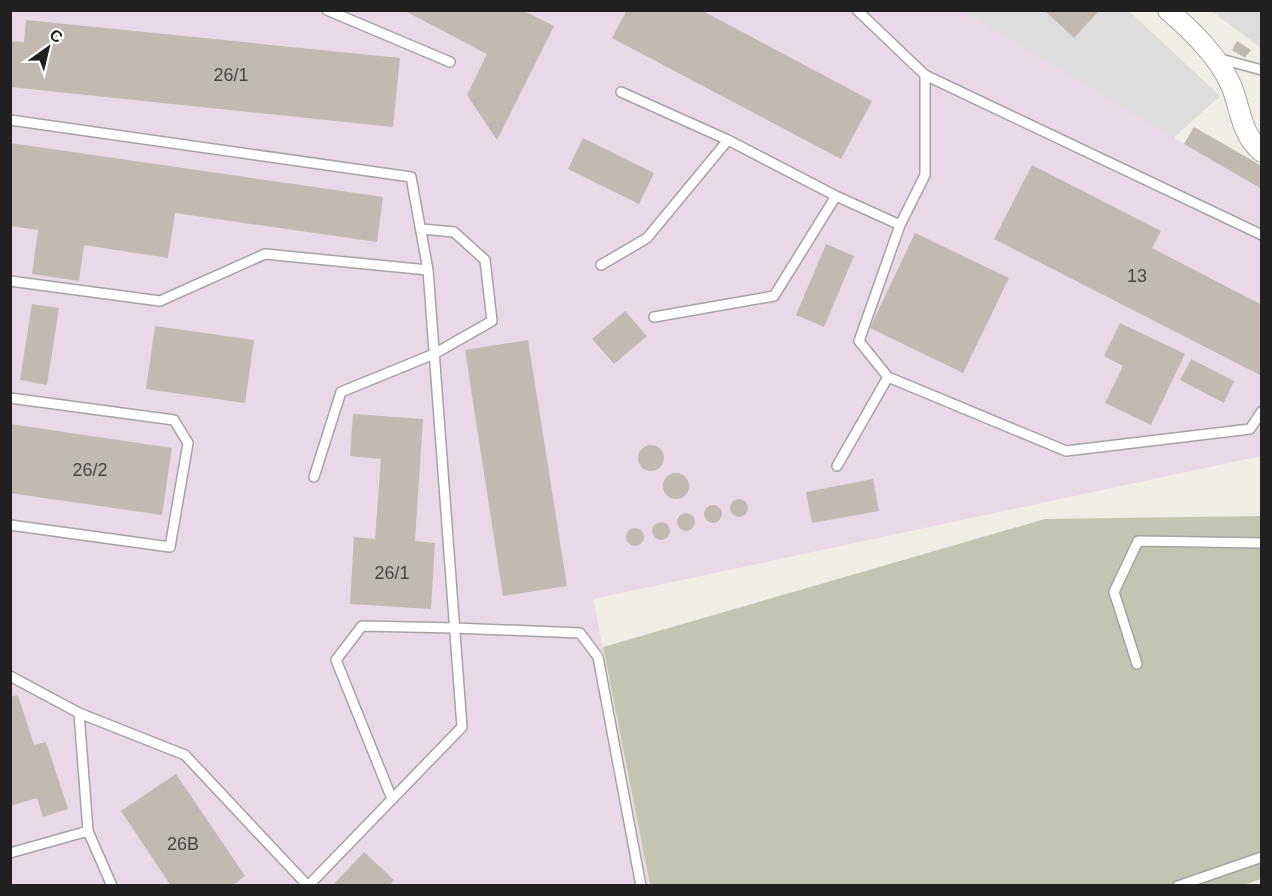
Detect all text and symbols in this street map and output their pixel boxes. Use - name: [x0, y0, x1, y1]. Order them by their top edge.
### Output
- north arrow: [18, 18, 78, 78]
- text: С: [47, 26, 66, 47]
- house number: 26/1: [213, 65, 249, 85]
- house number: 13: [1127, 266, 1147, 286]
- house number: 26/2: [72, 460, 108, 480]
- house number: 26/1: [374, 563, 410, 583]
- house number: 26В: [167, 834, 199, 854]

